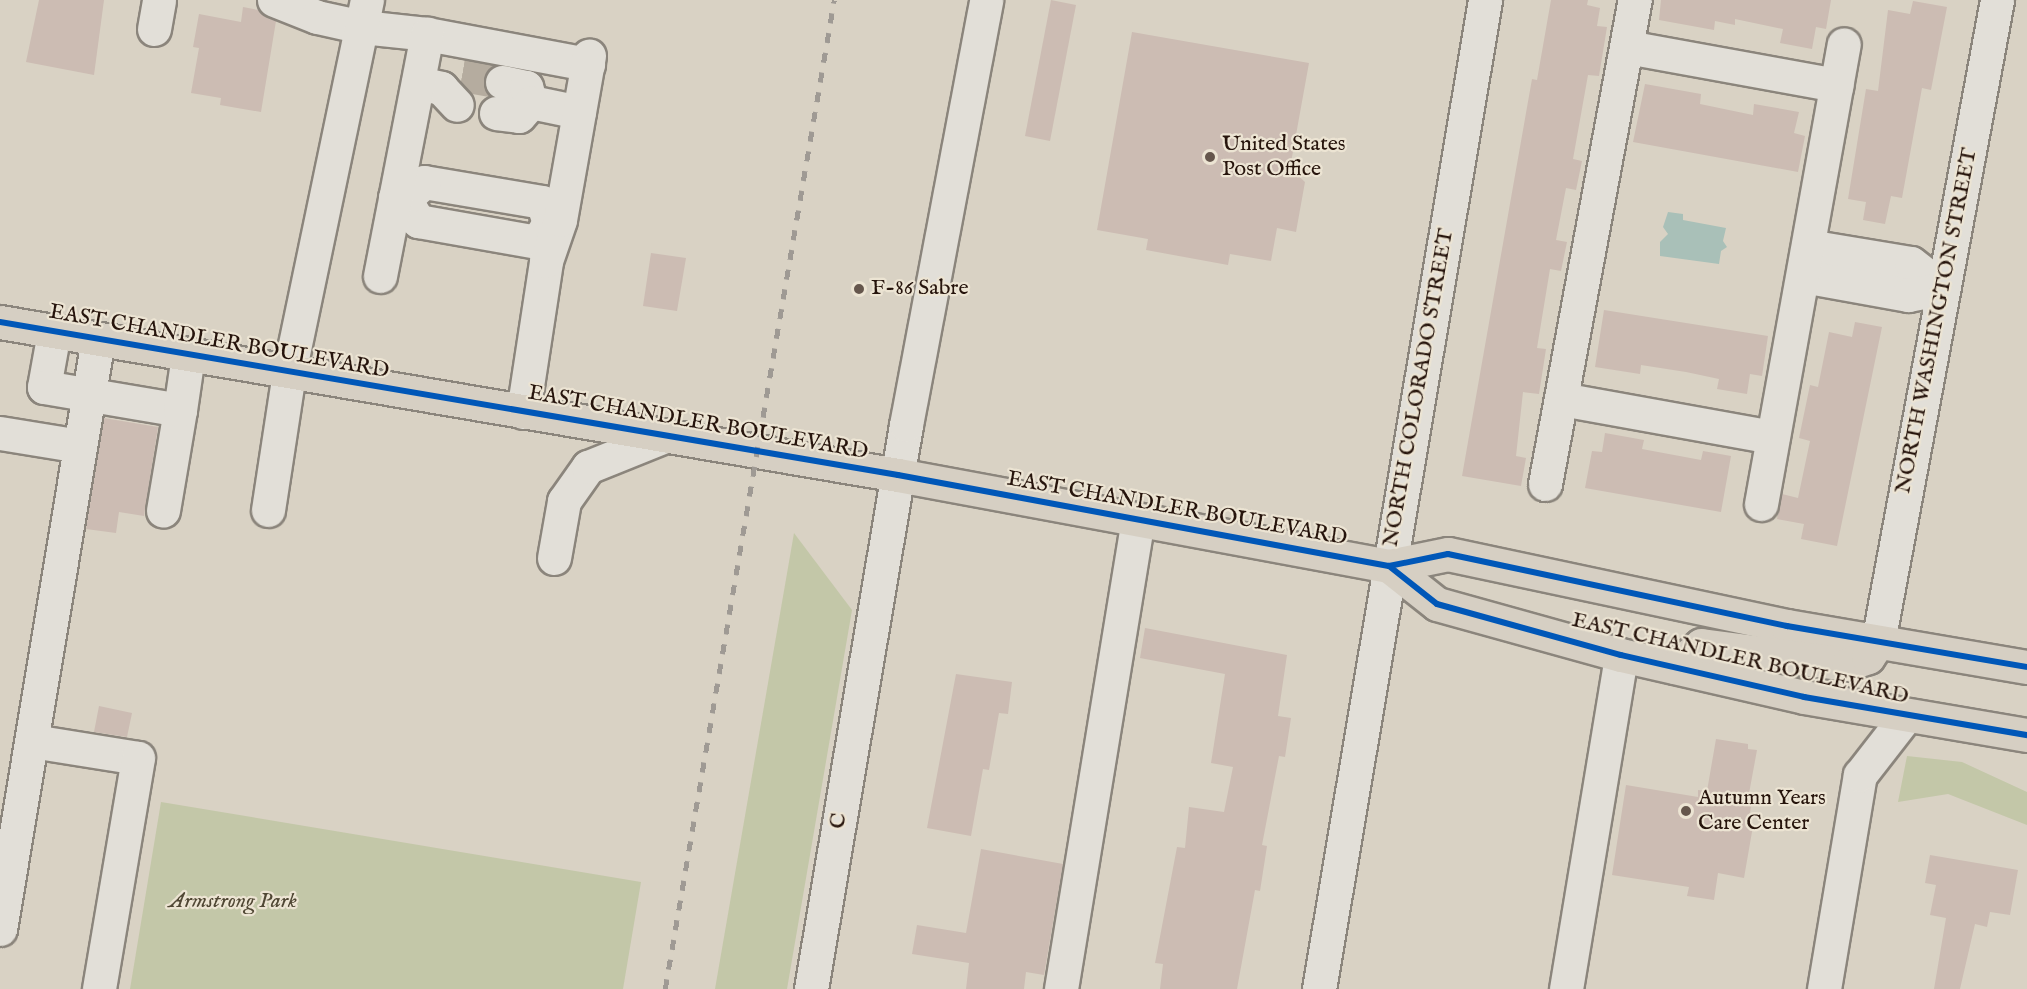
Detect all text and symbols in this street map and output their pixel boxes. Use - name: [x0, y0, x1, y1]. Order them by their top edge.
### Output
- place label: United States Post Office: [1222, 131, 1346, 182]
- street label: NORTH WASHINGTON STREET: [1891, 146, 1983, 496]
- marker: United States Post Office: [1203, 150, 1217, 164]
- street label: NORTH COLORADO STREET: [1378, 227, 1460, 549]
- place label: F-86 Sabre: [871, 276, 969, 302]
- marker: F-86 Sabre: [852, 282, 866, 296]
- street label: EAST CHANDLER BOULEVARD: [47, 299, 391, 385]
- street label: EAST CHANDLER BOULEVARD: [526, 380, 870, 466]
- street label: EAST CHANDLER BOULEVARD: [1005, 466, 1349, 552]
- street label: EAST CHANDLER BOULEVARD: [1569, 607, 1911, 711]
- place label: Autumn Years Care Center: [1698, 785, 1826, 836]
- marker: Autumn Years Care Center: [1679, 804, 1693, 818]
- street label: C: [825, 811, 853, 831]
- park label: Armstrong Park: [169, 889, 297, 915]

